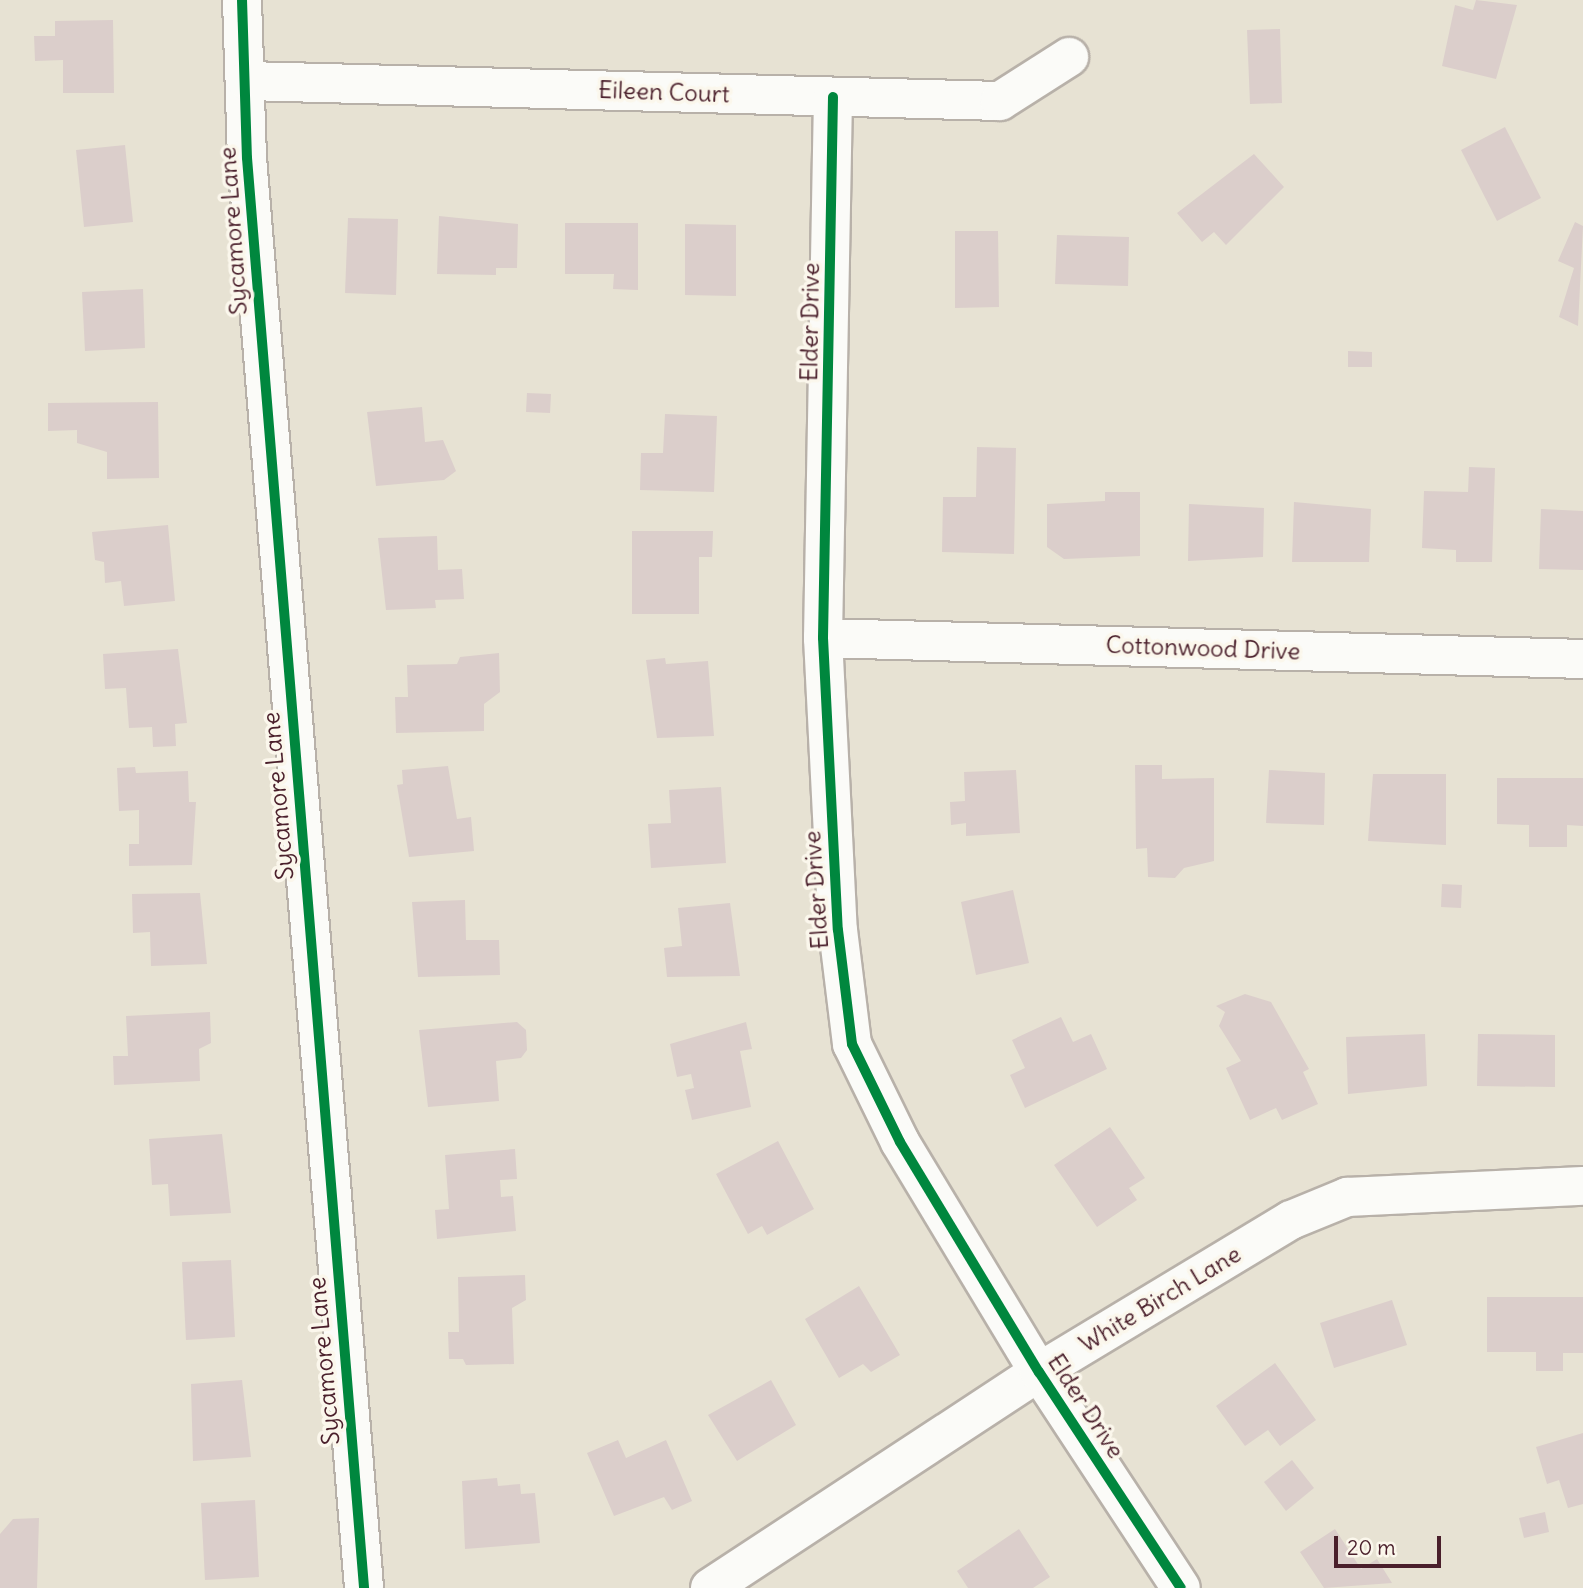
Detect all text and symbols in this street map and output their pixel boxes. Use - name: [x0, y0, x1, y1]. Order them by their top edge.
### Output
- street label: Eileen Court: [598, 75, 730, 109]
- street label: Sycamore Lane: [213, 146, 253, 316]
- street label: Elder Drive: [795, 262, 825, 382]
- street label: Cottonwood Drive: [1105, 630, 1301, 666]
- street label: Sycamore Lane: [256, 711, 300, 881]
- street label: Elder Drive: [797, 830, 835, 950]
- street label: White Birch Lane: [1074, 1239, 1246, 1359]
- street label: Sycamore Lane: [302, 1276, 346, 1446]
- street label: Elder Drive: [1042, 1348, 1130, 1464]
- scale bar: [1338, 1522, 1445, 1566]
- text: 20 m: [1347, 1534, 1396, 1561]

